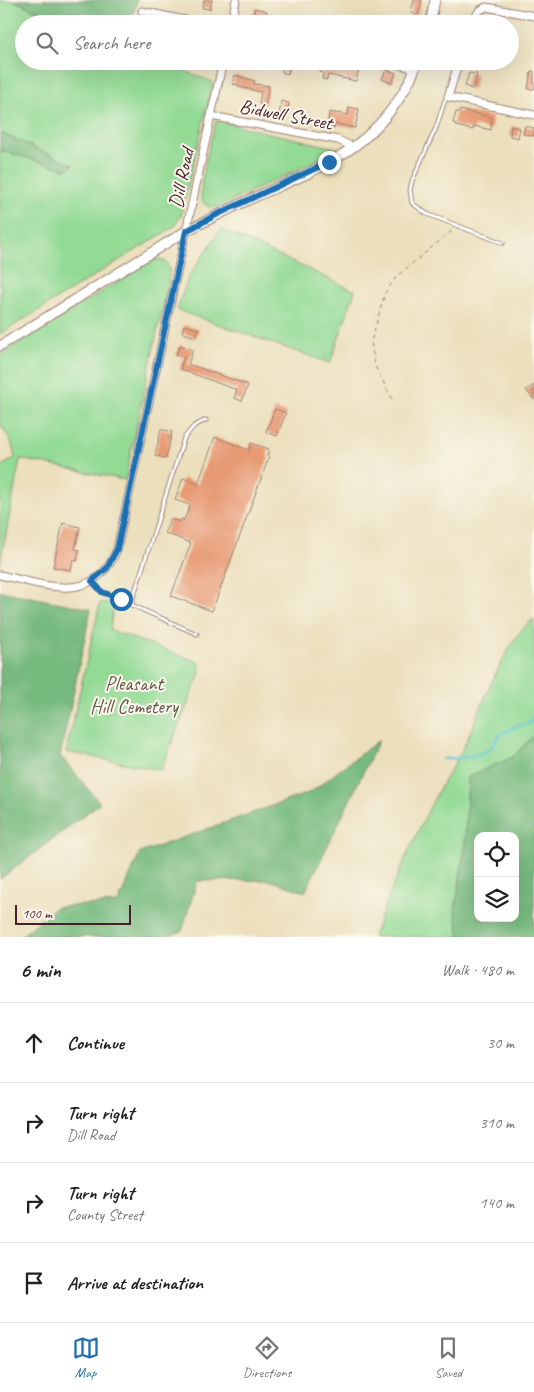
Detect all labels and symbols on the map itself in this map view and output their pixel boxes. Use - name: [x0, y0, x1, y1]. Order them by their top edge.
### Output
- street label: Bidwell Street: [237, 93, 337, 136]
- street label: Dill Road: [163, 143, 201, 210]
- route end: [318, 151, 341, 174]
- route start: [110, 588, 133, 611]
- park label: Pleasant Hill Cemetery: [90, 671, 180, 719]
- scale bar: [15, 902, 131, 925]

